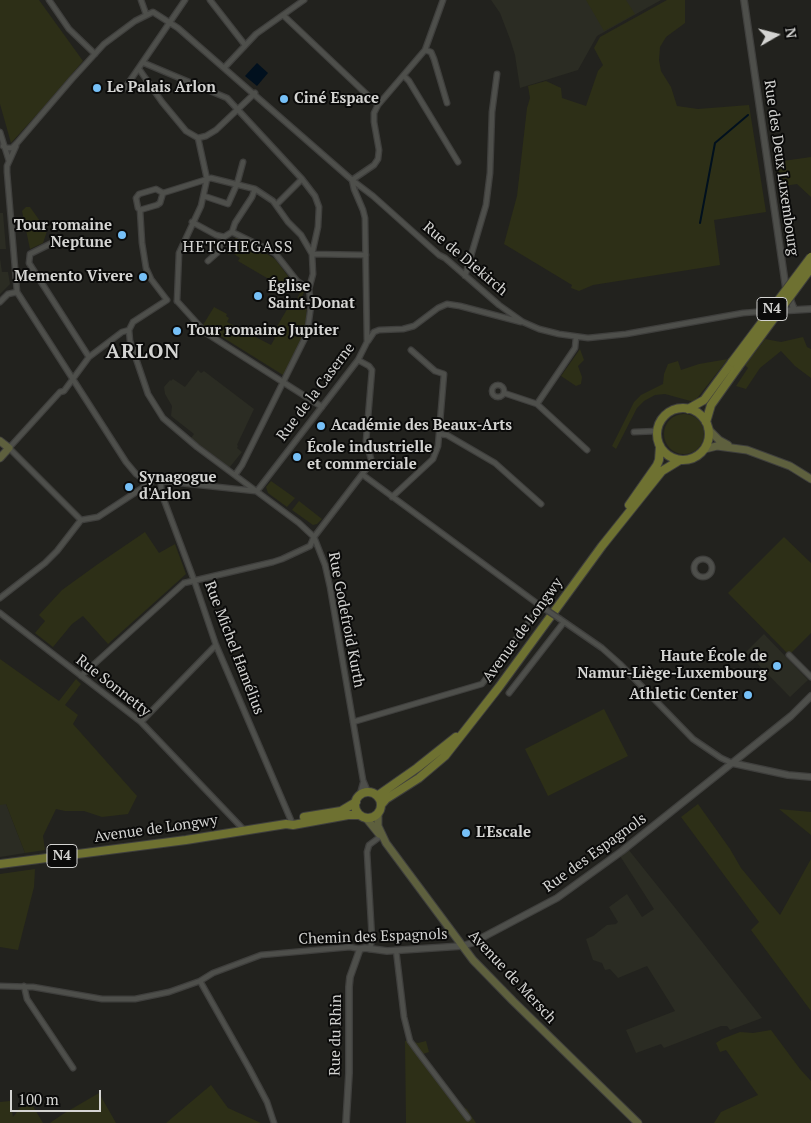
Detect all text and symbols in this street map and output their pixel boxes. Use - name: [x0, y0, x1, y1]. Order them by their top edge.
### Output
- north arrow: [751, 10, 801, 60]
- text: N: [781, 26, 801, 39]
- place label: Le Palais Arlon: [107, 79, 216, 97]
- street label: Rue des Deux Luxembourg: [760, 79, 802, 257]
- marker: Le Palais Arlon: [91, 82, 103, 94]
- place label: Ciné Espace: [294, 90, 379, 108]
- marker: Ciné Espace: [278, 93, 290, 105]
- place label: Tour romaine Neptune: [14, 217, 112, 252]
- street label: Rue de Diekirch: [419, 218, 511, 300]
- marker: Tour romaine Neptune: [116, 229, 128, 241]
- district label: HETCHEGASS: [181, 237, 295, 257]
- place label: Memento Vivere: [14, 268, 133, 286]
- marker: Memento Vivere: [137, 271, 149, 283]
- place label: Église Saint-Donat: [268, 278, 355, 313]
- marker: Église Saint-Donat: [252, 290, 264, 302]
- road number: N4: [757, 298, 787, 320]
- place label: Tour romaine Jupiter: [187, 322, 339, 340]
- marker: Tour romaine Jupiter: [171, 325, 183, 337]
- street label: Rue de la Caserne: [273, 339, 359, 445]
- district label: ARLON: [105, 340, 181, 364]
- place label: Académie des Beaux-Arts: [331, 417, 512, 435]
- marker: Académie des Beaux-Arts: [315, 420, 327, 432]
- place label: École industrielle et commerciale: [307, 439, 432, 474]
- marker: École industrielle et commerciale: [291, 451, 303, 463]
- place label: Synagogue d'Arlon: [139, 469, 217, 504]
- marker: Synagogue d'Arlon: [123, 481, 135, 493]
- street label: Rue Godefroid Kurth: [324, 551, 368, 689]
- street label: Avenue de Longwy: [479, 574, 567, 686]
- street label: Rue Michel Hamélius: [200, 579, 268, 717]
- place label: Haute École de Namur-Liège-Luxembourg: [577, 648, 767, 683]
- street label: Rue Sonnetty: [72, 651, 154, 721]
- marker: Haute École de Namur-Liège-Luxembourg: [771, 660, 783, 672]
- place label: Athletic Center: [629, 686, 738, 704]
- marker: Athletic Center: [742, 689, 754, 701]
- street label: Rue des Espagnols: [540, 810, 650, 896]
- street label: Avenue de Longwy: [93, 811, 219, 847]
- place label: L'Escale: [476, 824, 531, 842]
- marker: L'Escale: [460, 827, 472, 839]
- road number: N4: [47, 844, 77, 868]
- street label: Chemin des Espagnols: [298, 925, 448, 949]
- street label: Avenue de Mersch: [464, 927, 560, 1027]
- street label: Rue du Rhin: [326, 994, 346, 1076]
- scale bar: [12, 1080, 104, 1112]
- text: 100 m: [18, 1089, 59, 1109]

